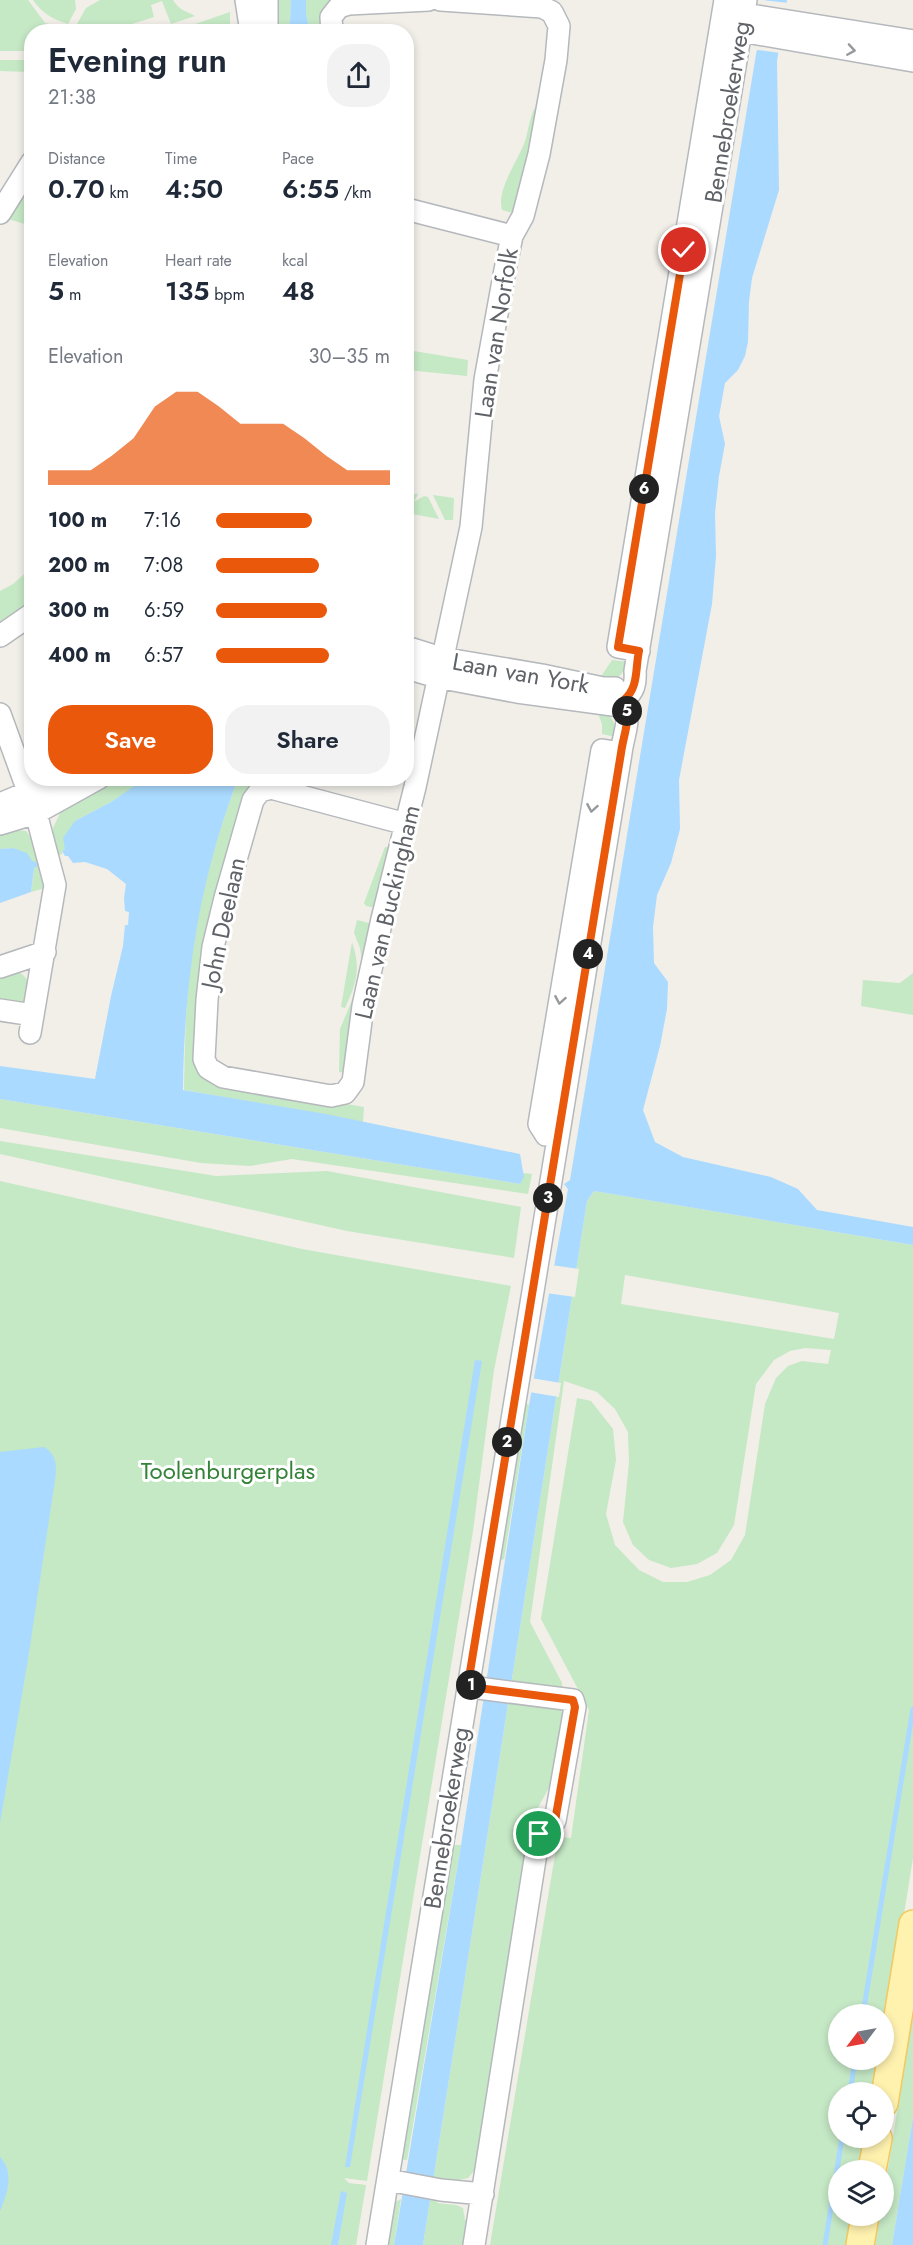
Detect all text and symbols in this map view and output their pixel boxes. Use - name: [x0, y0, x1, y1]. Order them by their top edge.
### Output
- street label: Bennebroekerweg: [695, 18, 759, 206]
- text: Evening run: [48, 37, 227, 84]
- button: share: [327, 44, 390, 107]
- one-way arrow: [846, 44, 855, 56]
- text: 21:38: [48, 83, 96, 112]
- text: Distance: [48, 147, 105, 170]
- text: Time: [165, 147, 197, 170]
- text: Pace: [282, 147, 314, 170]
- text: 0.70: [48, 170, 105, 208]
- text: 4:50: [165, 170, 223, 208]
- text: 6:55: [282, 170, 339, 208]
- text: km: [105, 181, 129, 204]
- text: /km: [339, 181, 372, 204]
- pin: [658, 224, 709, 275]
- icon: check: [667, 233, 700, 266]
- street label: Laan van Norfolk: [465, 245, 527, 420]
- text: Elevation: [48, 249, 108, 272]
- text: Heart rate: [165, 249, 232, 272]
- text: kcal: [282, 249, 308, 272]
- text: 5: [48, 272, 64, 310]
- text: 135: [165, 272, 209, 310]
- text: 48: [282, 272, 315, 310]
- text: m: [64, 283, 81, 306]
- text: bpm: [209, 283, 245, 306]
- text: Elevation: [48, 342, 123, 371]
- text: 30–35 m: [308, 342, 390, 371]
- pin: 6: [629, 474, 659, 504]
- text: 6: [639, 477, 649, 500]
- text: 100 m: [48, 506, 107, 535]
- text: 7:16: [144, 506, 181, 535]
- text: 200 m: [48, 551, 110, 580]
- text: 7:08: [144, 551, 183, 580]
- text: 300 m: [48, 596, 109, 625]
- text: 6:59: [144, 596, 184, 625]
- text: 400 m: [48, 641, 111, 670]
- text: 6:57: [144, 641, 183, 670]
- street label: Laan van York: [450, 644, 593, 702]
- pin: 5: [612, 696, 642, 726]
- text: 5: [622, 699, 632, 722]
- button: Save: [48, 705, 213, 774]
- button: Share: [225, 705, 390, 774]
- street label: Laan van Buckingham: [345, 801, 429, 1023]
- one-way arrow: [587, 803, 599, 812]
- street label: John Deelaan: [191, 854, 254, 995]
- pin: 4: [573, 939, 603, 969]
- text: 4: [582, 942, 594, 965]
- one-way arrow: [554, 995, 567, 1005]
- pin: 3: [533, 1183, 563, 1213]
- text: 3: [543, 1186, 553, 1209]
- pin: 2: [492, 1427, 522, 1457]
- text: 2: [502, 1430, 512, 1453]
- park label: Toolenburgerplas: [141, 1453, 315, 1488]
- pin: 1: [456, 1670, 486, 1700]
- text: 1: [467, 1673, 475, 1696]
- street label: Bennebroekerweg: [414, 1724, 478, 1912]
- pin: [513, 1808, 564, 1859]
- icon: arrive: [522, 1817, 555, 1850]
- north arrow: [828, 2004, 894, 2070]
- map controls: [828, 2004, 894, 2226]
- button: locate: [828, 2082, 894, 2148]
- button: layers: [828, 2160, 894, 2226]

